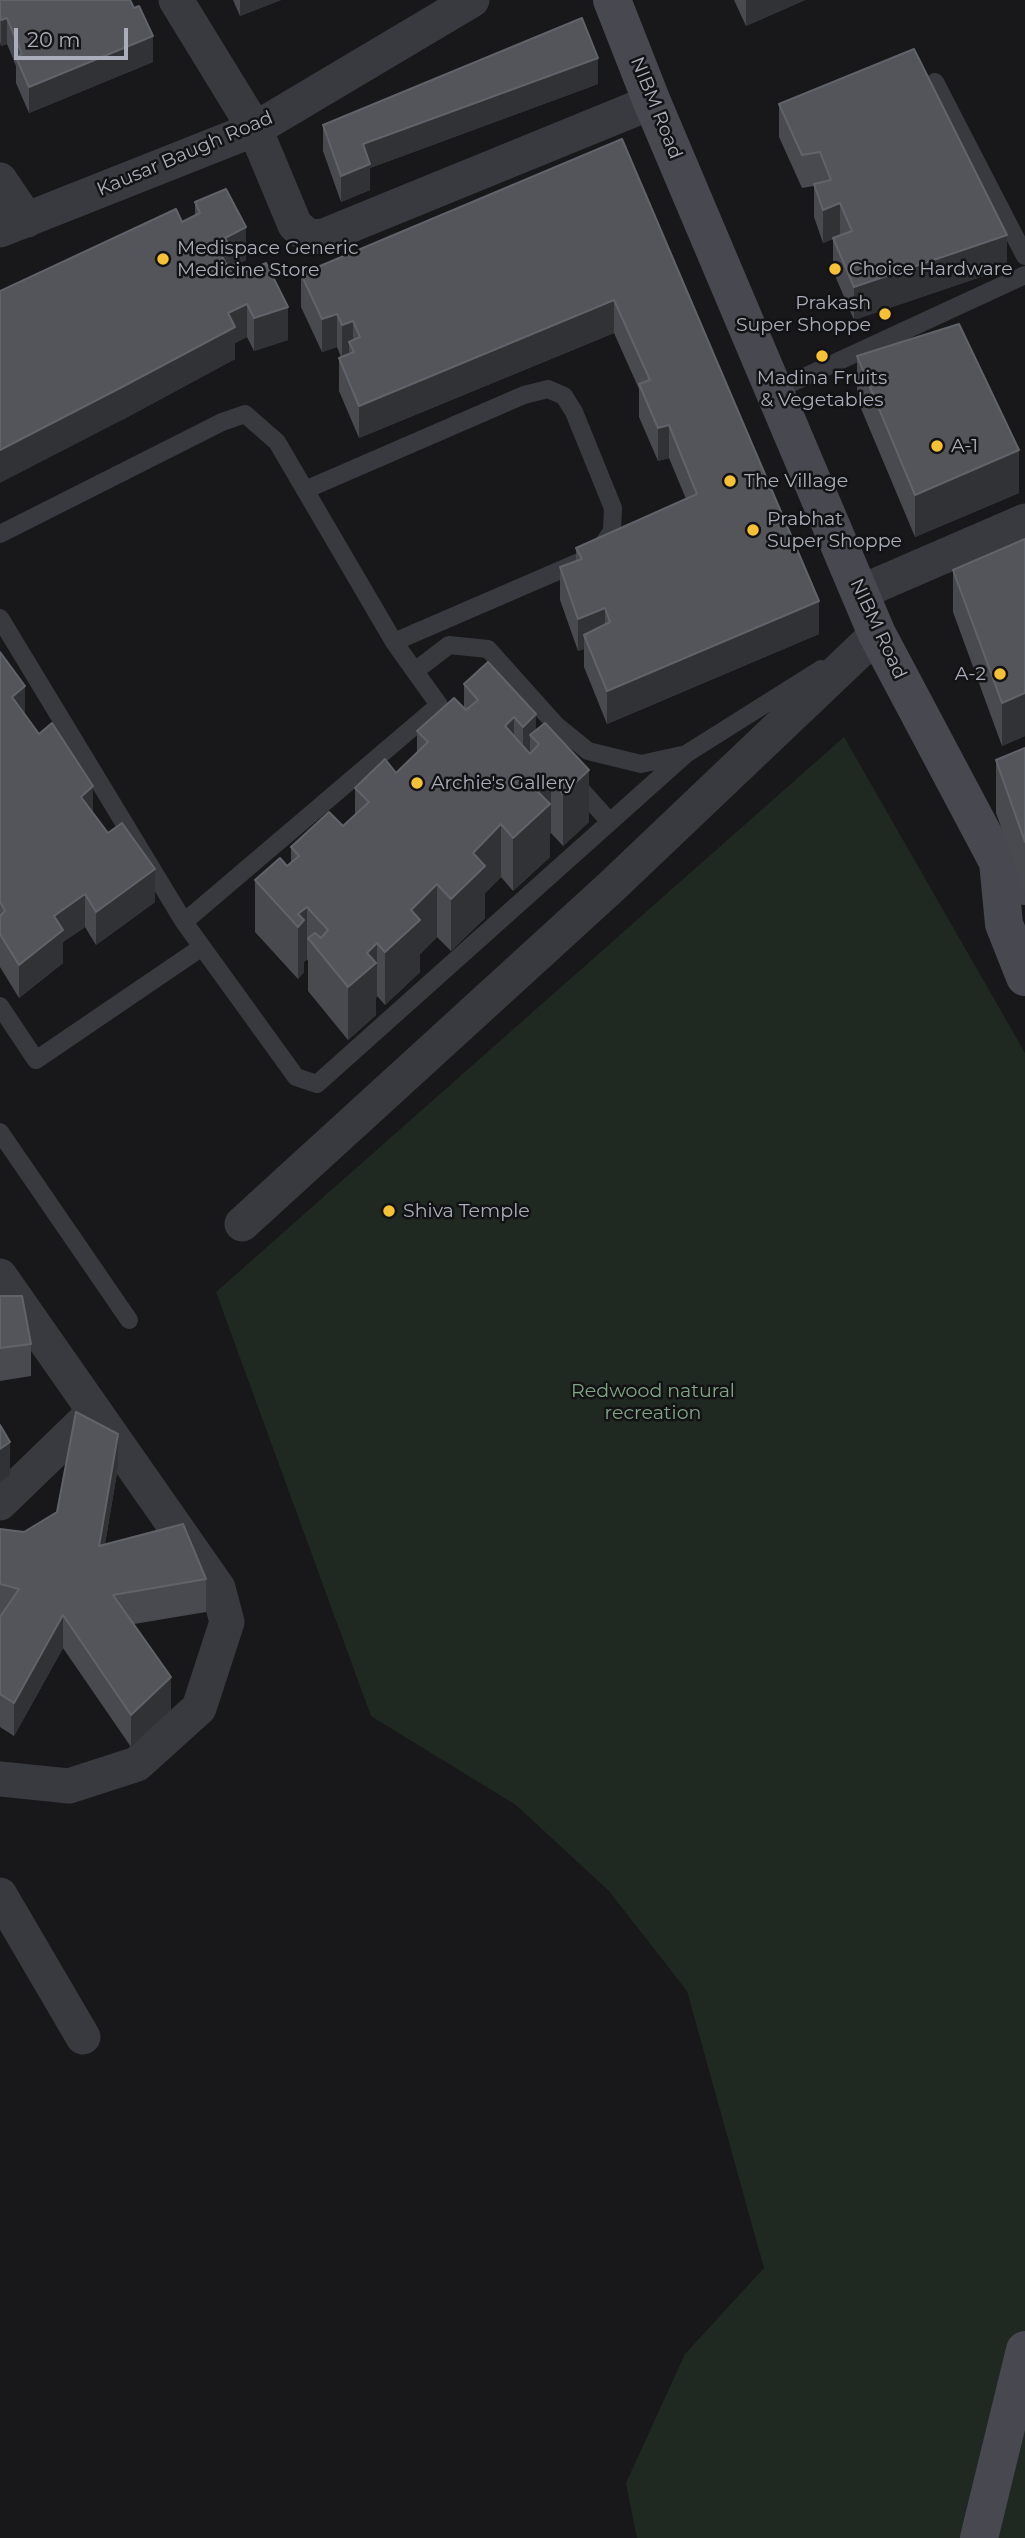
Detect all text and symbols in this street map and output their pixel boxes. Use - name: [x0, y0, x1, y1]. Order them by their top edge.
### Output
- scale bar: [18, 14, 131, 58]
- text: 20 m: [27, 27, 81, 52]
- street label: NIBM Road: [625, 54, 687, 162]
- street label: Kausar Baugh Road: [94, 107, 276, 201]
- place label: Medispace Generic Medicine Store: [177, 237, 359, 281]
- marker: Medispace Generic Medicine Store: [155, 251, 171, 267]
- place label: Choice Hardware: [849, 258, 1013, 280]
- marker: Choice Hardware: [827, 261, 843, 277]
- place label: Prakash Super Shoppe: [736, 292, 871, 336]
- marker: Prakash Super Shoppe: [877, 306, 893, 322]
- marker: Madina Fruits & Vegetables: [814, 348, 830, 364]
- place label: Madina Fruits & Vegetables: [757, 367, 887, 411]
- place label: A-1: [951, 435, 978, 457]
- marker: A-1: [929, 438, 945, 454]
- place label: The Village: [744, 470, 848, 492]
- marker: The Village: [722, 473, 738, 489]
- place label: Prabhat Super Shoppe: [767, 508, 902, 552]
- marker: Prabhat Super Shoppe: [745, 522, 761, 538]
- street label: NIBM Road: [845, 575, 911, 683]
- place label: A-2: [955, 663, 986, 685]
- marker: A-2: [992, 666, 1008, 682]
- place label: Archie's Gallery: [431, 772, 575, 794]
- marker: Archie's Gallery: [409, 775, 425, 791]
- place label: Shiva Temple: [403, 1200, 530, 1222]
- marker: Shiva Temple: [381, 1203, 397, 1219]
- park label: Redwood natural recreation: [571, 1380, 735, 1424]

